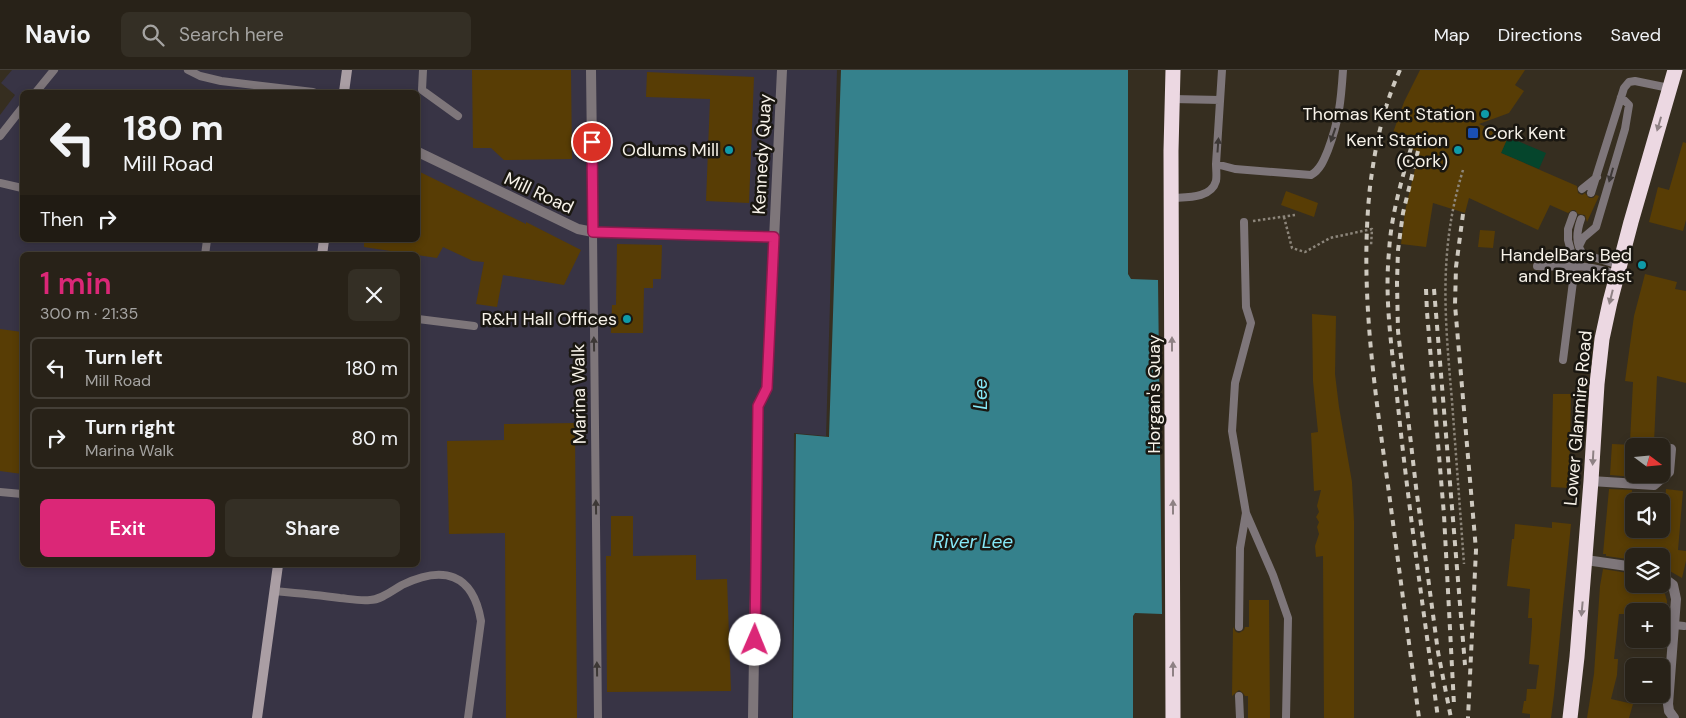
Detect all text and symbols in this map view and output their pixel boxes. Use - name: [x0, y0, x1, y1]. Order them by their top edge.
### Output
- search box: [121, 12, 471, 57]
- text: Navio: [25, 19, 91, 50]
- icon: search: [139, 21, 167, 49]
- text: Search here: [179, 22, 284, 47]
- text: Map: [1434, 23, 1470, 47]
- text: Directions: [1498, 23, 1583, 47]
- text: Saved: [1611, 23, 1661, 47]
- street label: Kennedy Quay: [747, 93, 777, 215]
- place label: Thomas Kent Station: [1302, 102, 1475, 126]
- text: 180 m: [123, 105, 224, 151]
- marker: Thomas Kent Station: [1479, 108, 1491, 120]
- icon: left: [40, 110, 105, 175]
- one-way arrow: [1654, 116, 1662, 131]
- pin: [571, 121, 613, 163]
- place label: Cork Kent: [1484, 121, 1566, 145]
- marker: Cork Kent: [1466, 126, 1480, 140]
- icon: arrive: [578, 128, 606, 156]
- one-way arrow: [1329, 128, 1337, 143]
- place label: Kent Station (Cork): [1346, 128, 1448, 173]
- one-way arrow: [1214, 136, 1222, 152]
- place label: Odlums Mill: [622, 138, 719, 162]
- marker: Odlums Mill: [723, 144, 735, 156]
- marker: Kent Station (Cork): [1452, 144, 1464, 156]
- text: Mill Road: [123, 149, 214, 178]
- street label: Mill Road: [500, 166, 578, 220]
- one-way arrow: [1607, 168, 1615, 183]
- icon: right: [93, 205, 121, 233]
- text: Then: [40, 207, 83, 232]
- place label: HandelBars Bed and Breakfast: [1501, 243, 1632, 288]
- marker: HandelBars Bed and Breakfast: [1636, 259, 1648, 271]
- text: 1 min: [40, 264, 112, 303]
- button: close: [348, 269, 400, 321]
- one-way arrow: [1607, 290, 1615, 305]
- text: 300 m · 21:35: [40, 303, 138, 324]
- place label: R&H Hall Offices: [481, 307, 617, 331]
- marker: R&H Hall Offices: [621, 313, 633, 325]
- street label: Lower Glanmire Road: [1558, 329, 1598, 507]
- street label: Horgan's Quay: [1142, 334, 1166, 454]
- one-way arrow: [590, 336, 598, 352]
- one-way arrow: [1168, 336, 1176, 352]
- street label: Marina Walk: [566, 344, 592, 444]
- text: Turn left: [85, 345, 163, 370]
- icon: left: [42, 354, 70, 382]
- text: 180 m: [346, 356, 398, 381]
- text: Mill Road: [85, 370, 151, 391]
- water label: Lee: [968, 378, 993, 410]
- text: Turn right: [85, 415, 175, 440]
- icon: right: [42, 424, 70, 452]
- text: 80 m: [351, 426, 398, 451]
- north arrow: [1625, 438, 1670, 482]
- map controls: [1625, 438, 1670, 703]
- text: Marina Walk: [85, 440, 174, 461]
- one-way arrow: [1588, 450, 1596, 466]
- button: sound: [1625, 493, 1670, 538]
- button: Exit: [40, 499, 215, 557]
- button: Share: [225, 499, 400, 557]
- one-way arrow: [592, 499, 600, 515]
- one-way arrow: [1169, 499, 1177, 515]
- water label: River Lee: [933, 529, 1013, 554]
- button: layers: [1625, 548, 1670, 593]
- one-way arrow: [1577, 601, 1585, 617]
- button: +: [1625, 603, 1670, 648]
- position arrow: [728, 613, 780, 665]
- button: −: [1625, 658, 1670, 703]
- one-way arrow: [593, 661, 601, 677]
- one-way arrow: [1169, 661, 1177, 677]

